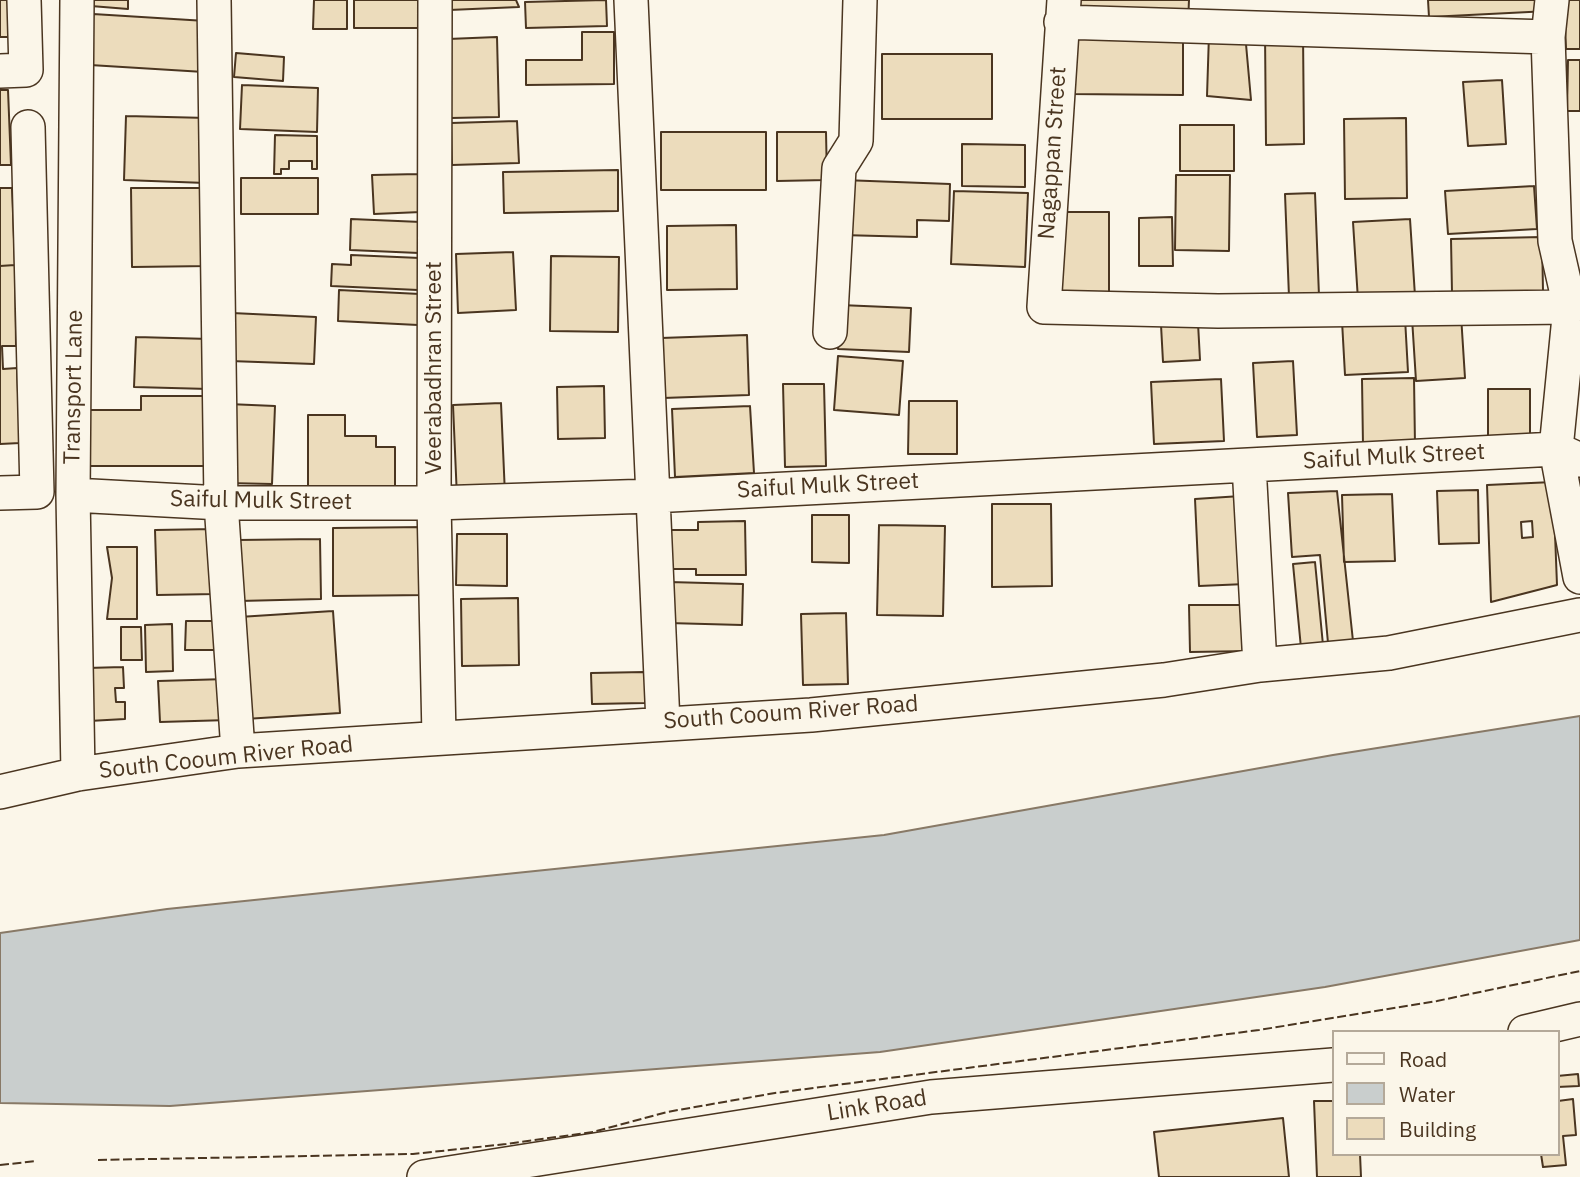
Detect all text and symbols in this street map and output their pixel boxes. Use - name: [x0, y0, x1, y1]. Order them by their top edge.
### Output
- street label: Nagappan Street: [1033, 66, 1073, 240]
- street label: Veerabadhran Street: [420, 261, 448, 475]
- street label: Transport Lane: [59, 309, 89, 465]
- street label: Saiful Mulk Street: [1302, 438, 1486, 476]
- street label: Saiful Mulk Street: [736, 467, 920, 505]
- street label: Saiful Mulk Street: [170, 486, 352, 516]
- street label: South Cooum River Road: [663, 690, 919, 736]
- street label: South Cooum River Road: [98, 731, 354, 785]
- legend: [1332, 1030, 1559, 1156]
- text: Road: [1399, 1045, 1447, 1073]
- text: Water: [1399, 1080, 1455, 1108]
- street label: Link Road: [825, 1084, 929, 1128]
- text: Building: [1399, 1115, 1476, 1143]

